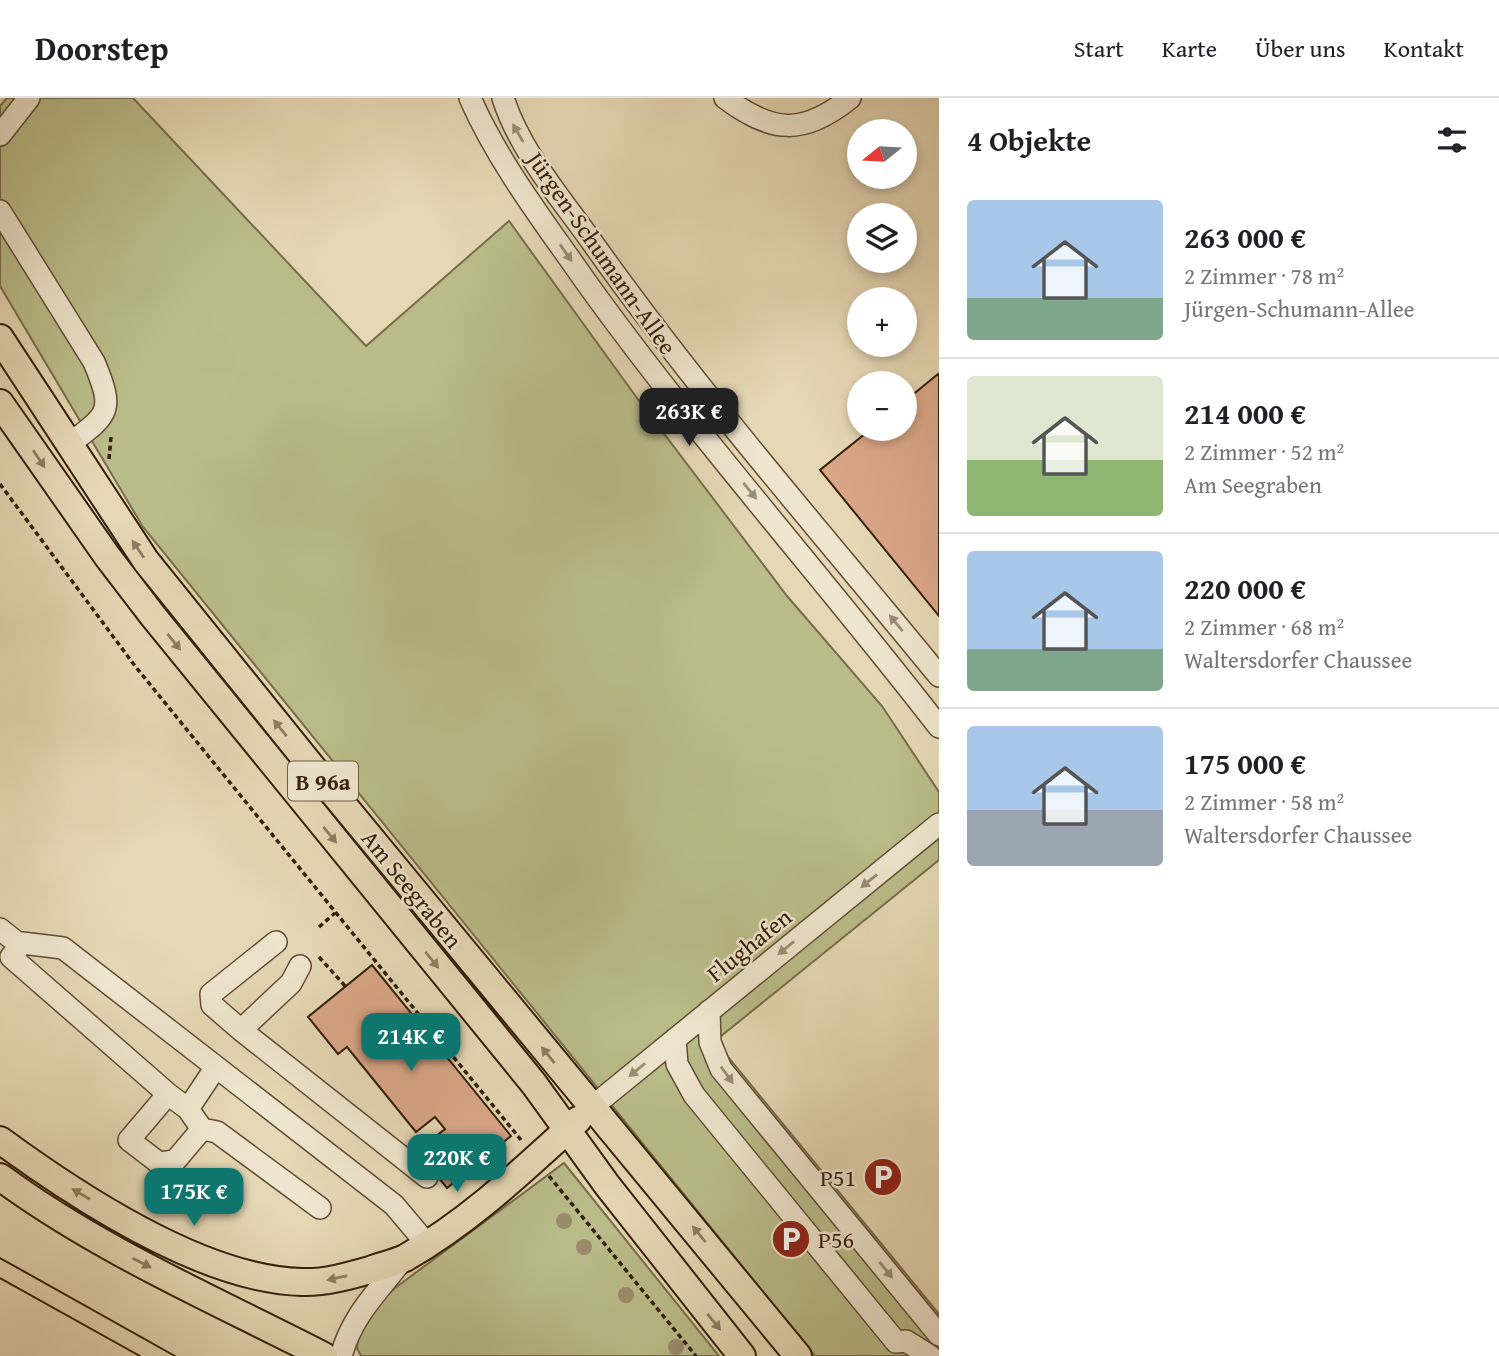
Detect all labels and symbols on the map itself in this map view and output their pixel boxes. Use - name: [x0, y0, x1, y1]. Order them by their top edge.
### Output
- north arrow: [847, 119, 917, 189]
- one-way arrow: [512, 123, 524, 142]
- street label: Jürgen-Schumann-Allee: [517, 142, 685, 362]
- one-way arrow: [559, 244, 573, 262]
- pin: 263K €: [632, 388, 746, 448]
- one-way arrow: [32, 449, 45, 469]
- one-way arrow: [743, 481, 758, 499]
- one-way arrow: [131, 540, 145, 558]
- one-way arrow: [889, 615, 904, 632]
- one-way arrow: [166, 633, 180, 651]
- one-way arrow: [272, 719, 287, 737]
- road number: B 96a: [288, 762, 358, 800]
- street label: Am Seegraben: [353, 822, 471, 956]
- one-way arrow: [323, 826, 338, 844]
- one-way arrow: [860, 873, 878, 888]
- street label: Flughafen: [699, 899, 800, 990]
- one-way arrow: [777, 941, 795, 956]
- one-way arrow: [425, 951, 440, 969]
- pin: 214K €: [354, 1014, 468, 1073]
- one-way arrow: [540, 1046, 556, 1064]
- one-way arrow: [629, 1062, 646, 1077]
- one-way arrow: [719, 1066, 733, 1084]
- pin: 220K €: [400, 1134, 514, 1194]
- parking icon: P51: [862, 1156, 904, 1198]
- place label: P51: [820, 1160, 856, 1195]
- pin: 175K €: [137, 1168, 251, 1228]
- one-way arrow: [72, 1187, 91, 1200]
- parking icon: P56: [770, 1218, 812, 1260]
- place label: P56: [818, 1222, 854, 1257]
- one-way arrow: [691, 1226, 706, 1244]
- one-way arrow: [132, 1258, 152, 1269]
- one-way arrow: [878, 1261, 893, 1279]
- one-way arrow: [326, 1272, 348, 1283]
- one-way arrow: [706, 1313, 721, 1330]

